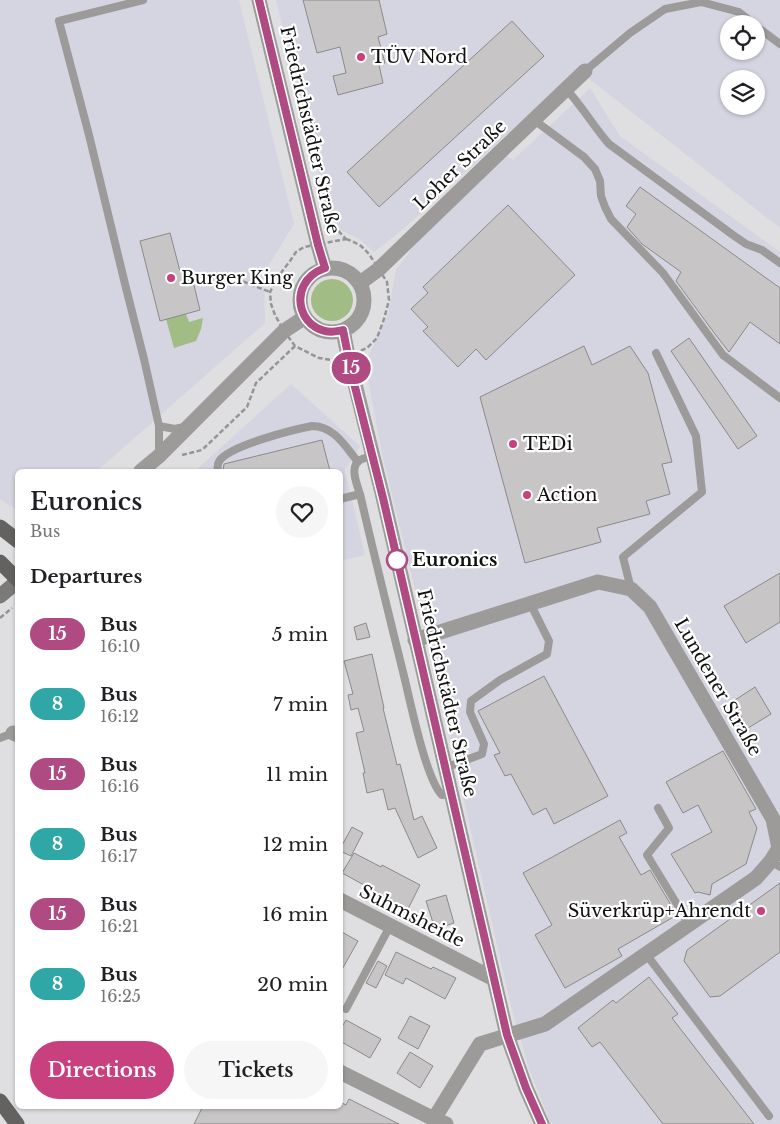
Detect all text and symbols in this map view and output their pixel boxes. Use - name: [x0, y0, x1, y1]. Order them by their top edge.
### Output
- map controls: [720, 15, 765, 115]
- button: locate: [720, 15, 765, 60]
- street label: Friedrichstädter Straße: [275, 24, 345, 236]
- place label: TÜV Nord: [371, 45, 468, 68]
- marker: TÜV Nord: [355, 51, 367, 63]
- button: layers: [720, 70, 765, 115]
- street label: Loher Straße: [409, 115, 511, 215]
- place label: Burger King: [181, 267, 293, 289]
- marker: Burger King: [165, 272, 177, 284]
- line badge: 15: [328, 352, 374, 384]
- text: 15: [342, 357, 360, 379]
- place label: TEDi: [523, 433, 573, 455]
- marker: TEDi: [507, 438, 519, 450]
- place label: Action: [536, 484, 597, 506]
- button: heart: [276, 486, 328, 538]
- text: Euronics: [30, 487, 142, 516]
- marker: Action: [521, 489, 533, 501]
- text: Bus: [30, 521, 60, 541]
- marker: Euronics: [386, 549, 408, 571]
- place label: Euronics: [412, 549, 497, 571]
- text: Departures: [30, 565, 142, 588]
- street label: Friedrichstädter Straße: [412, 587, 482, 799]
- text: Bus: [100, 613, 137, 636]
- street label: Lundener Straße: [670, 614, 766, 760]
- text: 15: [48, 623, 67, 645]
- text: 5 min: [272, 623, 328, 646]
- text: 16:10: [100, 636, 141, 656]
- text: Bus: [100, 683, 137, 706]
- text: 8: [52, 693, 63, 715]
- text: 7 min: [273, 693, 328, 716]
- text: 16:12: [100, 706, 139, 726]
- text: Bus: [100, 753, 137, 776]
- text: 15: [48, 763, 67, 785]
- text: 11 min: [266, 763, 328, 786]
- text: 16:16: [100, 776, 139, 796]
- text: Bus: [100, 823, 137, 846]
- text: 8: [52, 833, 63, 855]
- text: 12 min: [262, 833, 328, 856]
- text: 16:17: [100, 846, 137, 866]
- street label: Suhmsheide: [356, 880, 468, 952]
- text: Bus: [100, 893, 137, 916]
- place label: Süverkrüp+Ahrendt: [568, 900, 751, 922]
- text: 15: [48, 903, 67, 925]
- text: 16 min: [262, 903, 328, 926]
- marker: Süverkrüp+Ahrendt: [755, 905, 767, 917]
- text: 16:21: [100, 916, 139, 936]
- text: Bus: [100, 963, 137, 986]
- text: 8: [52, 973, 63, 995]
- text: 20 min: [257, 973, 328, 996]
- text: 16:25: [100, 986, 141, 1006]
- button: Directions: [30, 1041, 174, 1099]
- button: Tickets: [184, 1041, 328, 1099]

